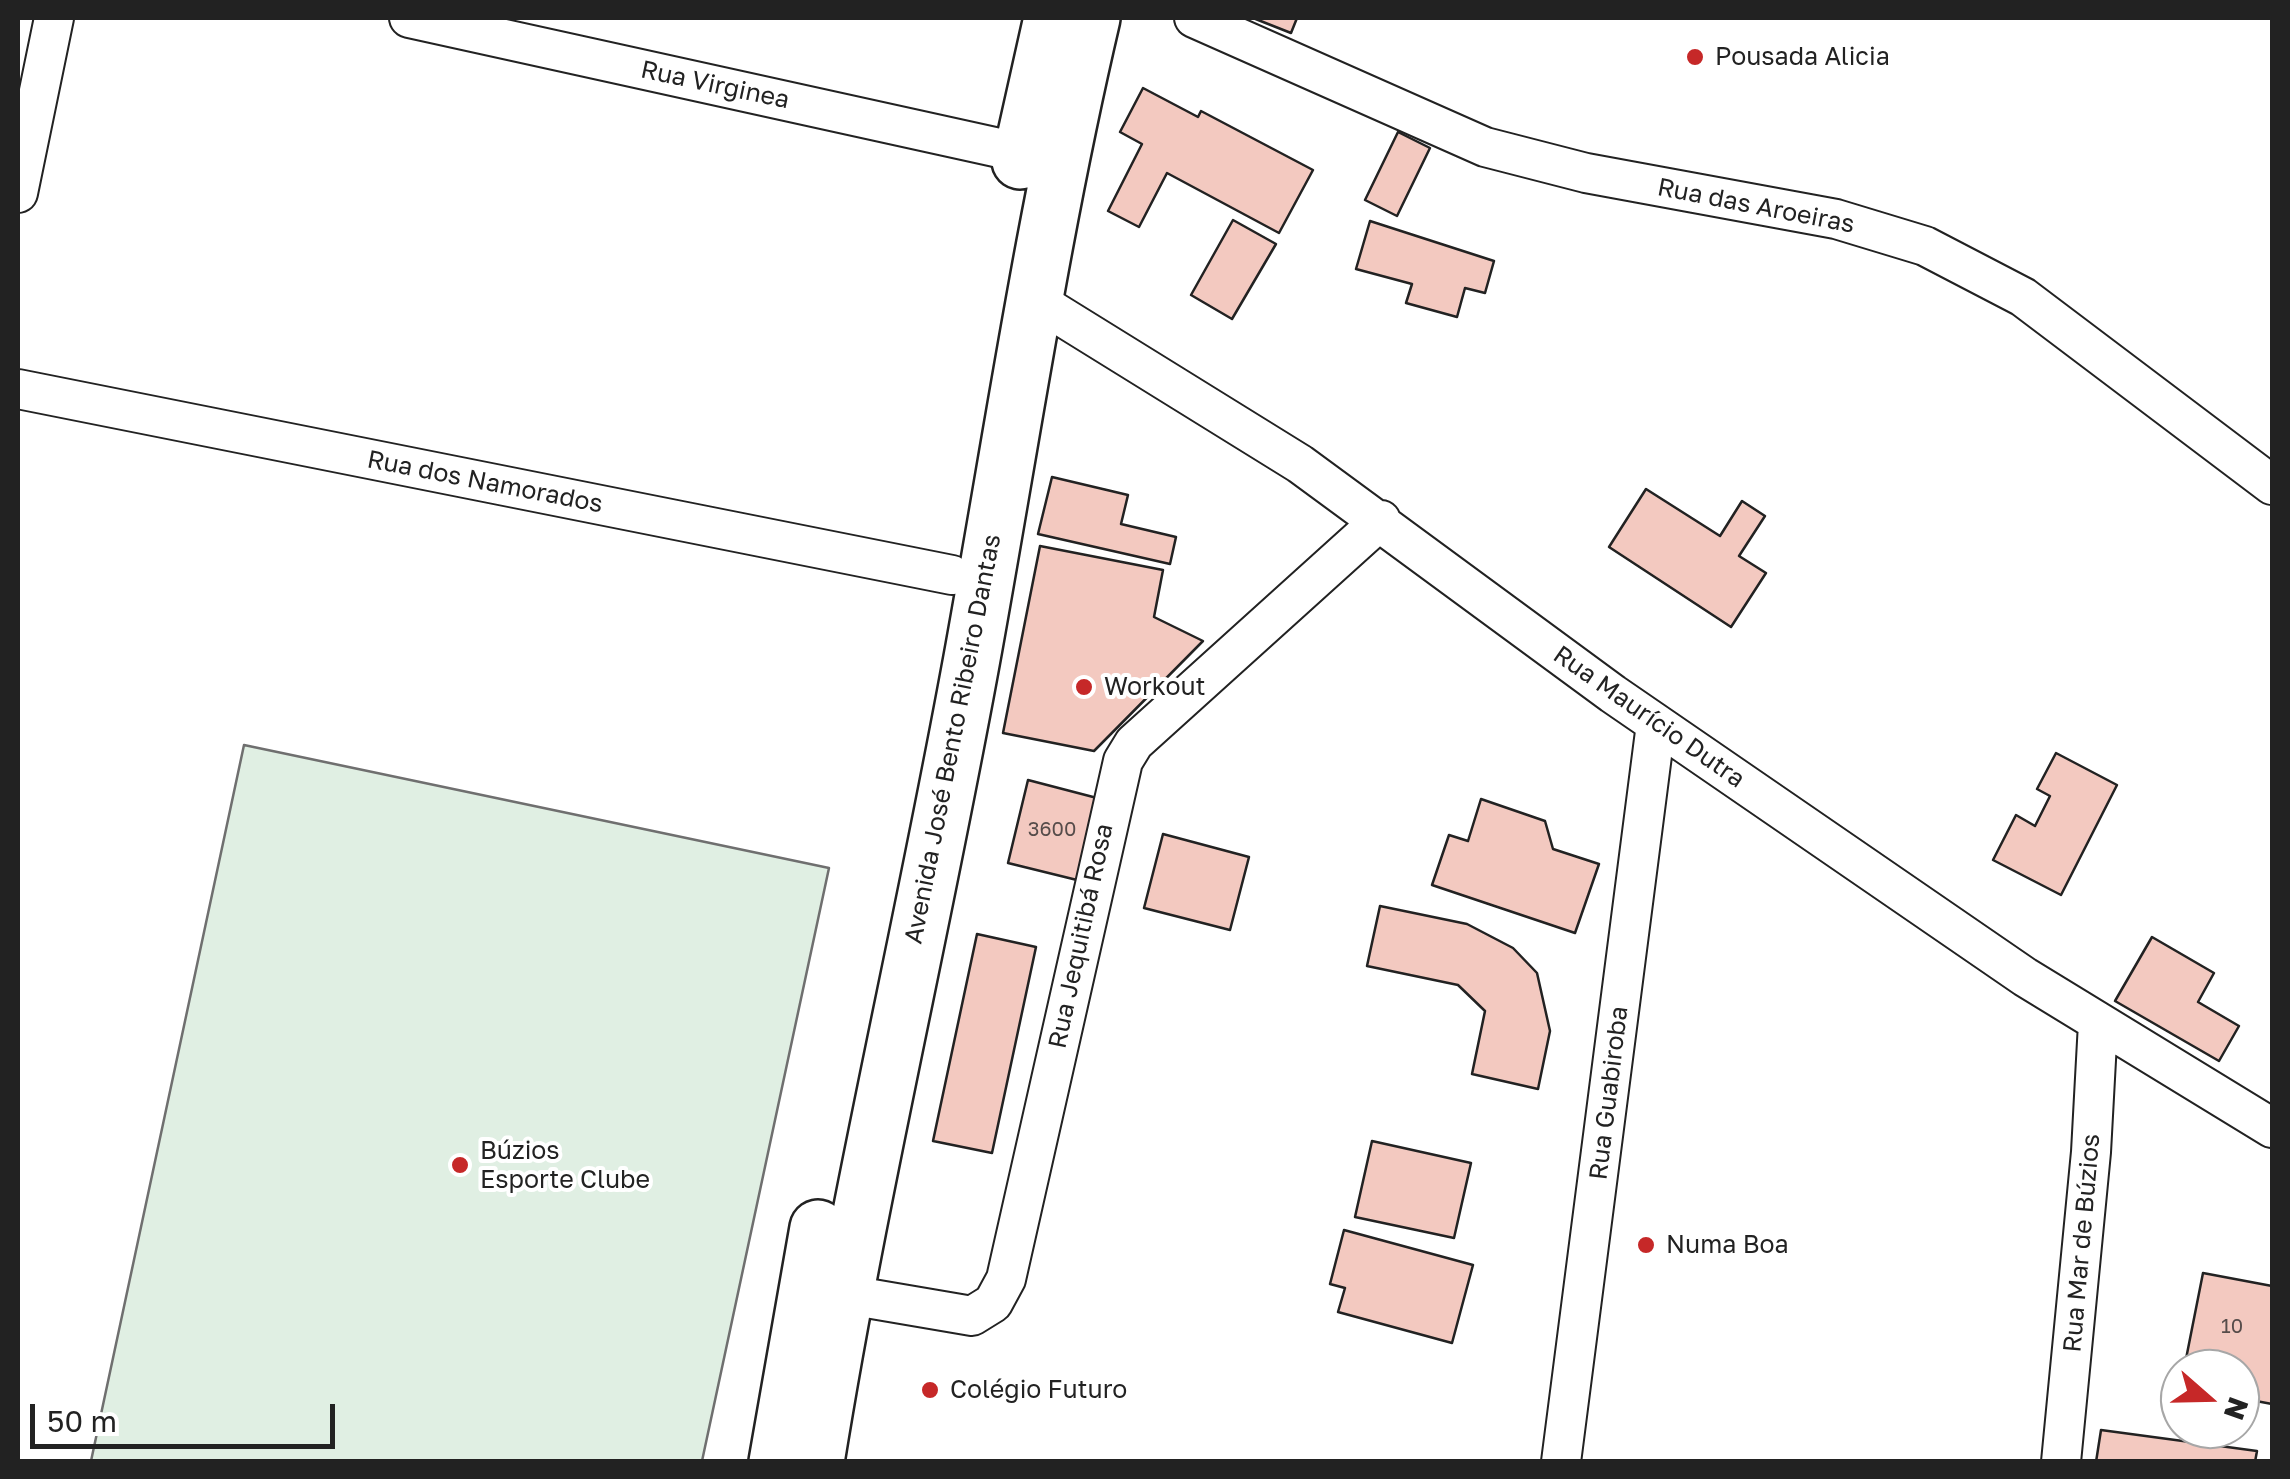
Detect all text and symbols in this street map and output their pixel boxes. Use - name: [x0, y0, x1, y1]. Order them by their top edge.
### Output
- place label: Pousada Alicia: [1715, 42, 1890, 72]
- marker: Pousada Alicia: [1684, 46, 1706, 68]
- street label: Rua Virginea: [638, 55, 792, 115]
- street label: Rua das Aroeiras: [1655, 172, 1857, 240]
- street label: Rua dos Namorados: [365, 444, 605, 520]
- street label: Avenida José Bento Ribeiro Dantas: [899, 532, 1007, 946]
- street label: Rua Maurício Dutra: [1547, 640, 1751, 794]
- place label: Workout: [1104, 672, 1205, 702]
- marker: Workout: [1073, 676, 1095, 698]
- house number: 3600: [1028, 818, 1076, 842]
- street label: Rua Jequitibá Rosa: [1043, 821, 1119, 1051]
- street label: Rua Guabiroba: [1583, 1004, 1635, 1182]
- street label: Rua Mar de Búzios: [2057, 1132, 2107, 1354]
- place label: Búzios Esporte Clube: [480, 1136, 650, 1195]
- marker: Búzios Esporte Clube: [449, 1154, 471, 1176]
- place label: Numa Boa: [1666, 1230, 1788, 1260]
- marker: Numa Boa: [1635, 1234, 1657, 1256]
- house number: 10: [2221, 1315, 2243, 1339]
- north arrow: [2160, 1349, 2260, 1449]
- place label: Colégio Futuro: [950, 1375, 1127, 1405]
- marker: Colégio Futuro: [919, 1379, 941, 1401]
- scale bar: [35, 1384, 340, 1446]
- text: N: [2218, 1393, 2256, 1424]
- text: 50 m: [47, 1403, 117, 1439]

